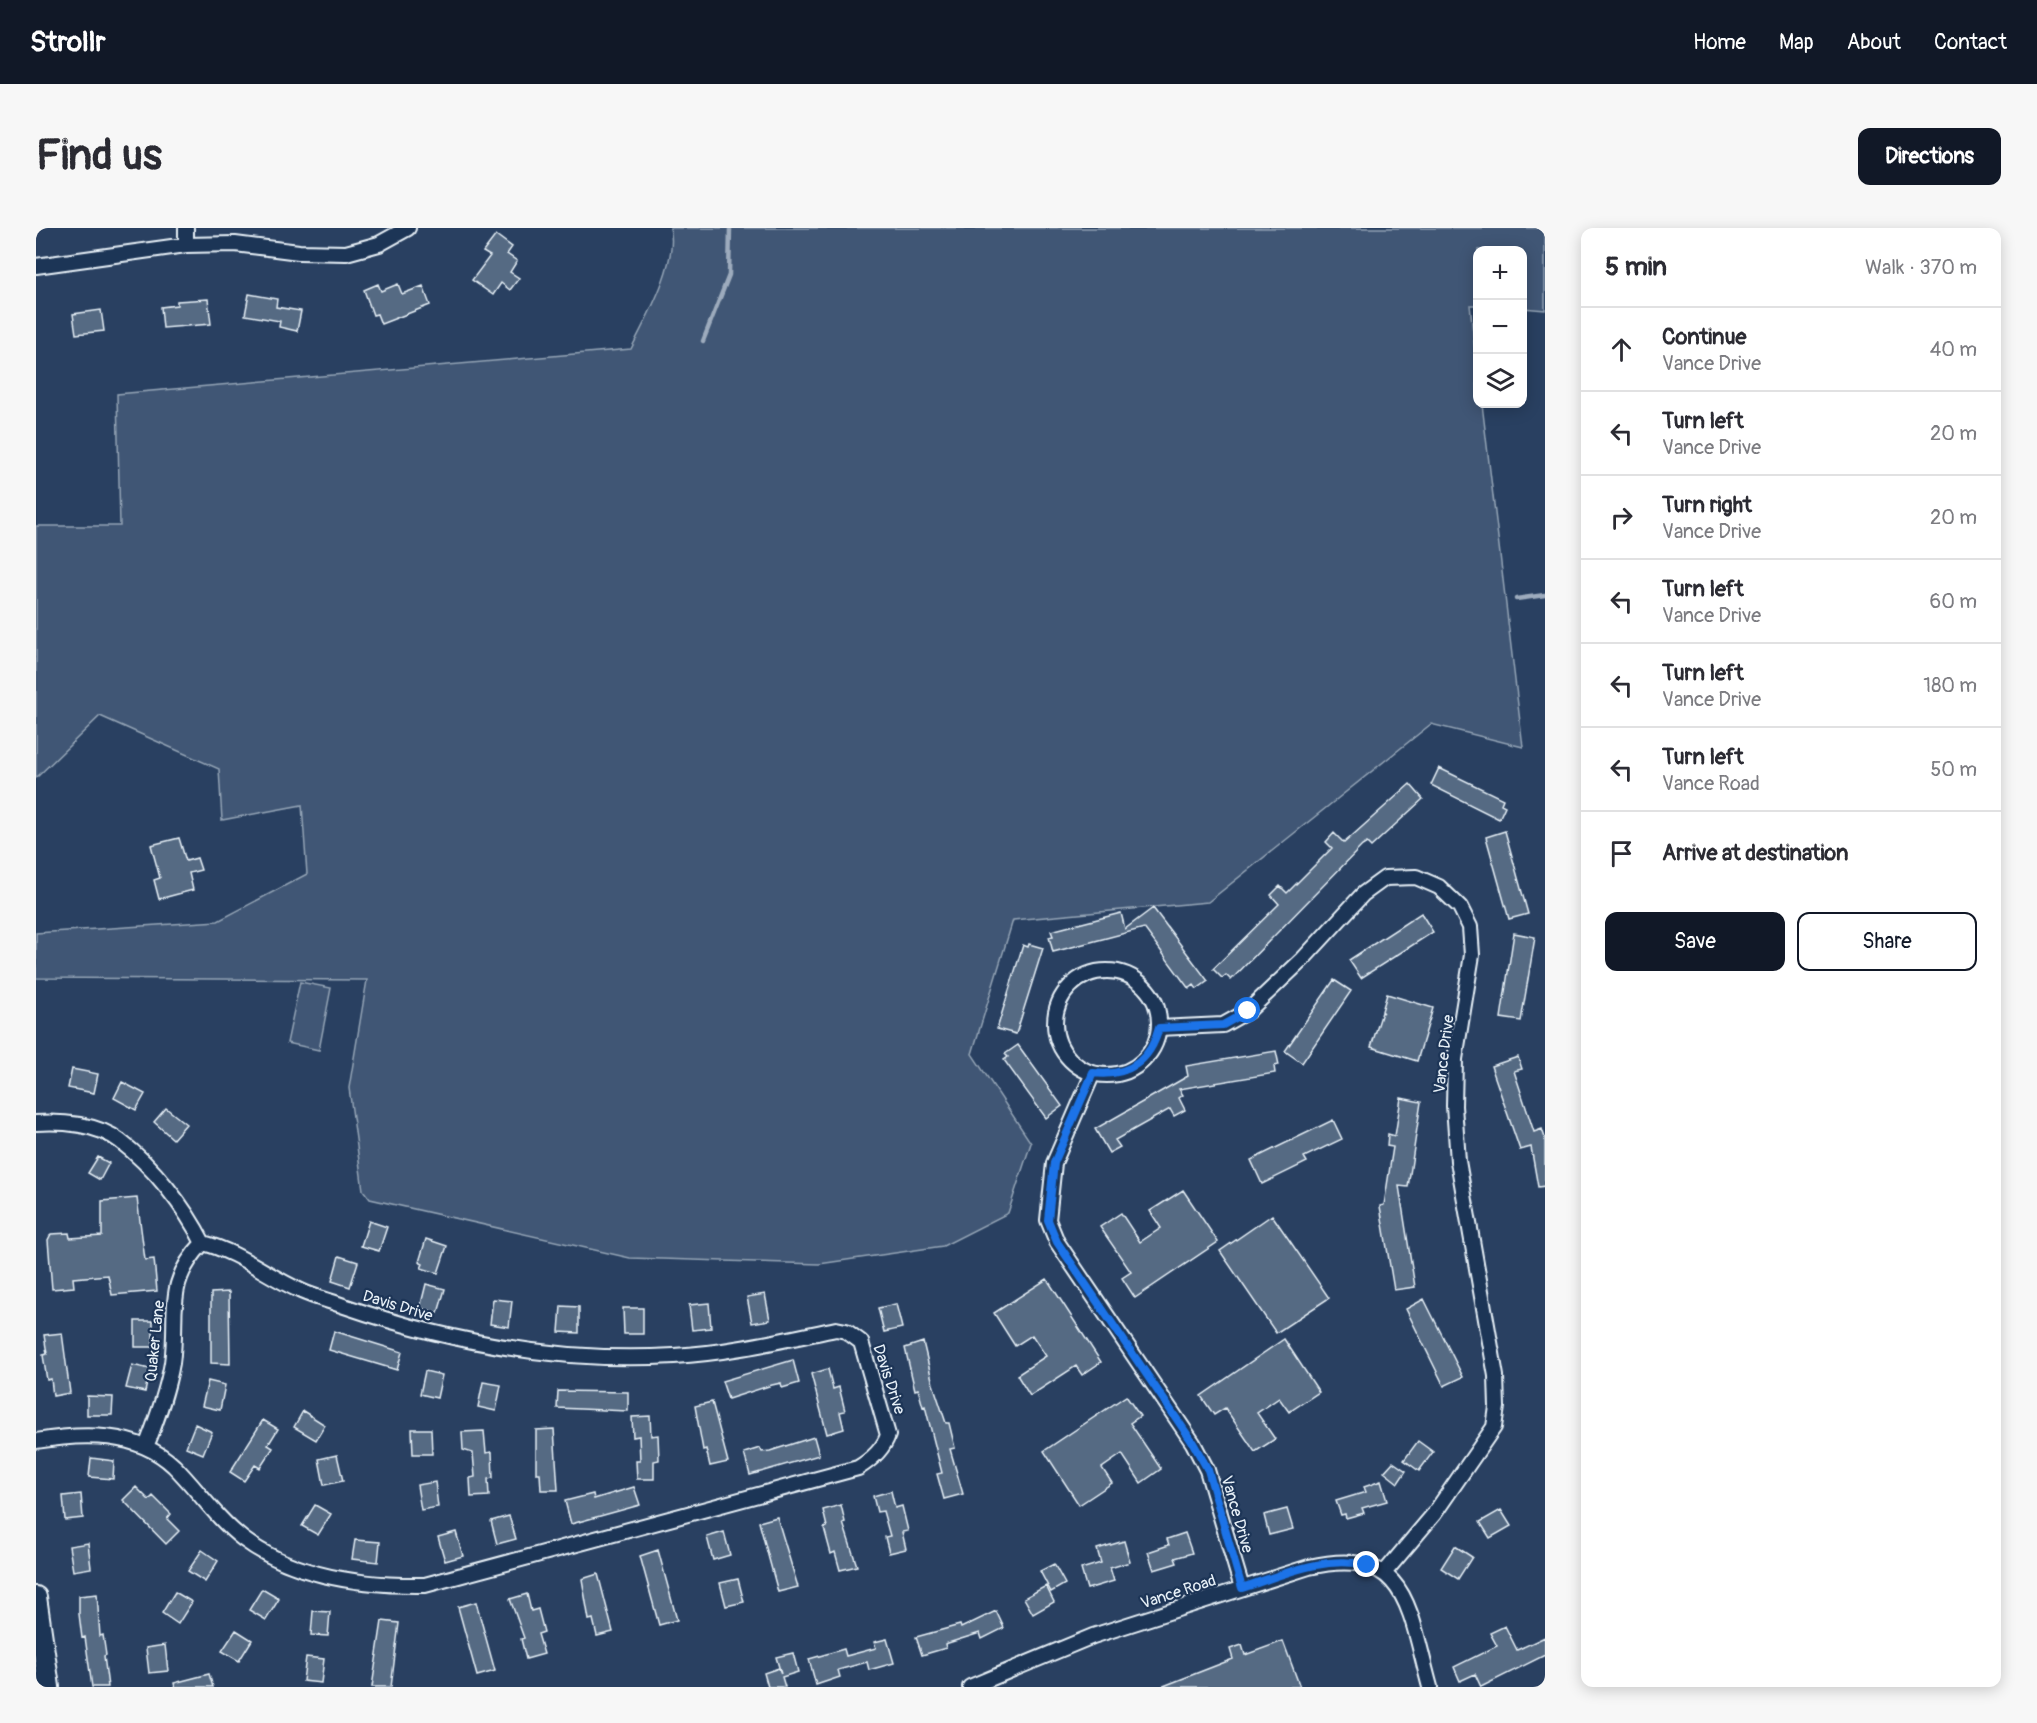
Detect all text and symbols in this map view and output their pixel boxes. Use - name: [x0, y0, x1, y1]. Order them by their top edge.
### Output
- text: Strollr: [30, 25, 105, 60]
- text: Home: [1693, 29, 1746, 56]
- text: Map: [1779, 29, 1814, 56]
- text: About: [1847, 29, 1901, 56]
- text: Contact: [1934, 29, 2007, 56]
- button: Directions: [1858, 128, 2001, 185]
- text: Find us: [36, 130, 162, 182]
- map controls: [1473, 246, 1527, 408]
- button: +: [1473, 246, 1527, 300]
- text: 5 min: [1605, 251, 1667, 283]
- text: Walk · 370 m: [1865, 255, 1977, 280]
- button: −: [1473, 300, 1527, 354]
- text: Continue: [1662, 323, 1746, 351]
- icon: ahead: [1605, 333, 1638, 366]
- text: 40 m: [1930, 337, 1977, 362]
- text: Vance Drive: [1662, 351, 1761, 376]
- button: layers: [1473, 354, 1527, 408]
- text: Turn left: [1662, 407, 1744, 435]
- icon: left: [1605, 417, 1638, 450]
- text: 20 m: [1930, 421, 1977, 446]
- text: Vance Drive: [1662, 435, 1761, 460]
- text: Turn right: [1662, 491, 1752, 519]
- icon: right: [1605, 501, 1638, 534]
- text: 20 m: [1930, 505, 1977, 530]
- text: Vance Drive: [1662, 519, 1761, 544]
- text: Turn left: [1662, 575, 1744, 603]
- icon: left: [1605, 585, 1638, 618]
- text: 60 m: [1930, 589, 1977, 614]
- text: Vance Drive: [1662, 603, 1761, 628]
- text: Turn left: [1662, 659, 1744, 687]
- icon: left: [1605, 669, 1638, 702]
- text: 180 m: [1923, 673, 1977, 698]
- text: Vance Drive: [1662, 687, 1761, 712]
- text: Turn left: [1662, 743, 1744, 771]
- icon: left: [1605, 753, 1638, 786]
- text: 50 m: [1930, 757, 1977, 782]
- text: Vance Road: [1662, 771, 1760, 796]
- icon: arrive: [1605, 837, 1638, 870]
- text: Arrive at destination: [1662, 839, 1848, 867]
- button: Save: [1605, 912, 1785, 971]
- button: Share: [1797, 912, 1977, 971]
- route start: [1234, 997, 1260, 1023]
- street label: Vance Drive: [1429, 1013, 1459, 1095]
- street label: Davis Drive: [360, 1286, 435, 1326]
- street label: Quaker Lane: [141, 1299, 169, 1383]
- street label: Davis Drive: [868, 1342, 910, 1417]
- street label: Vance Drive: [1217, 1473, 1258, 1555]
- route end: [1353, 1551, 1379, 1577]
- street label: Vance Road: [1138, 1570, 1219, 1614]

